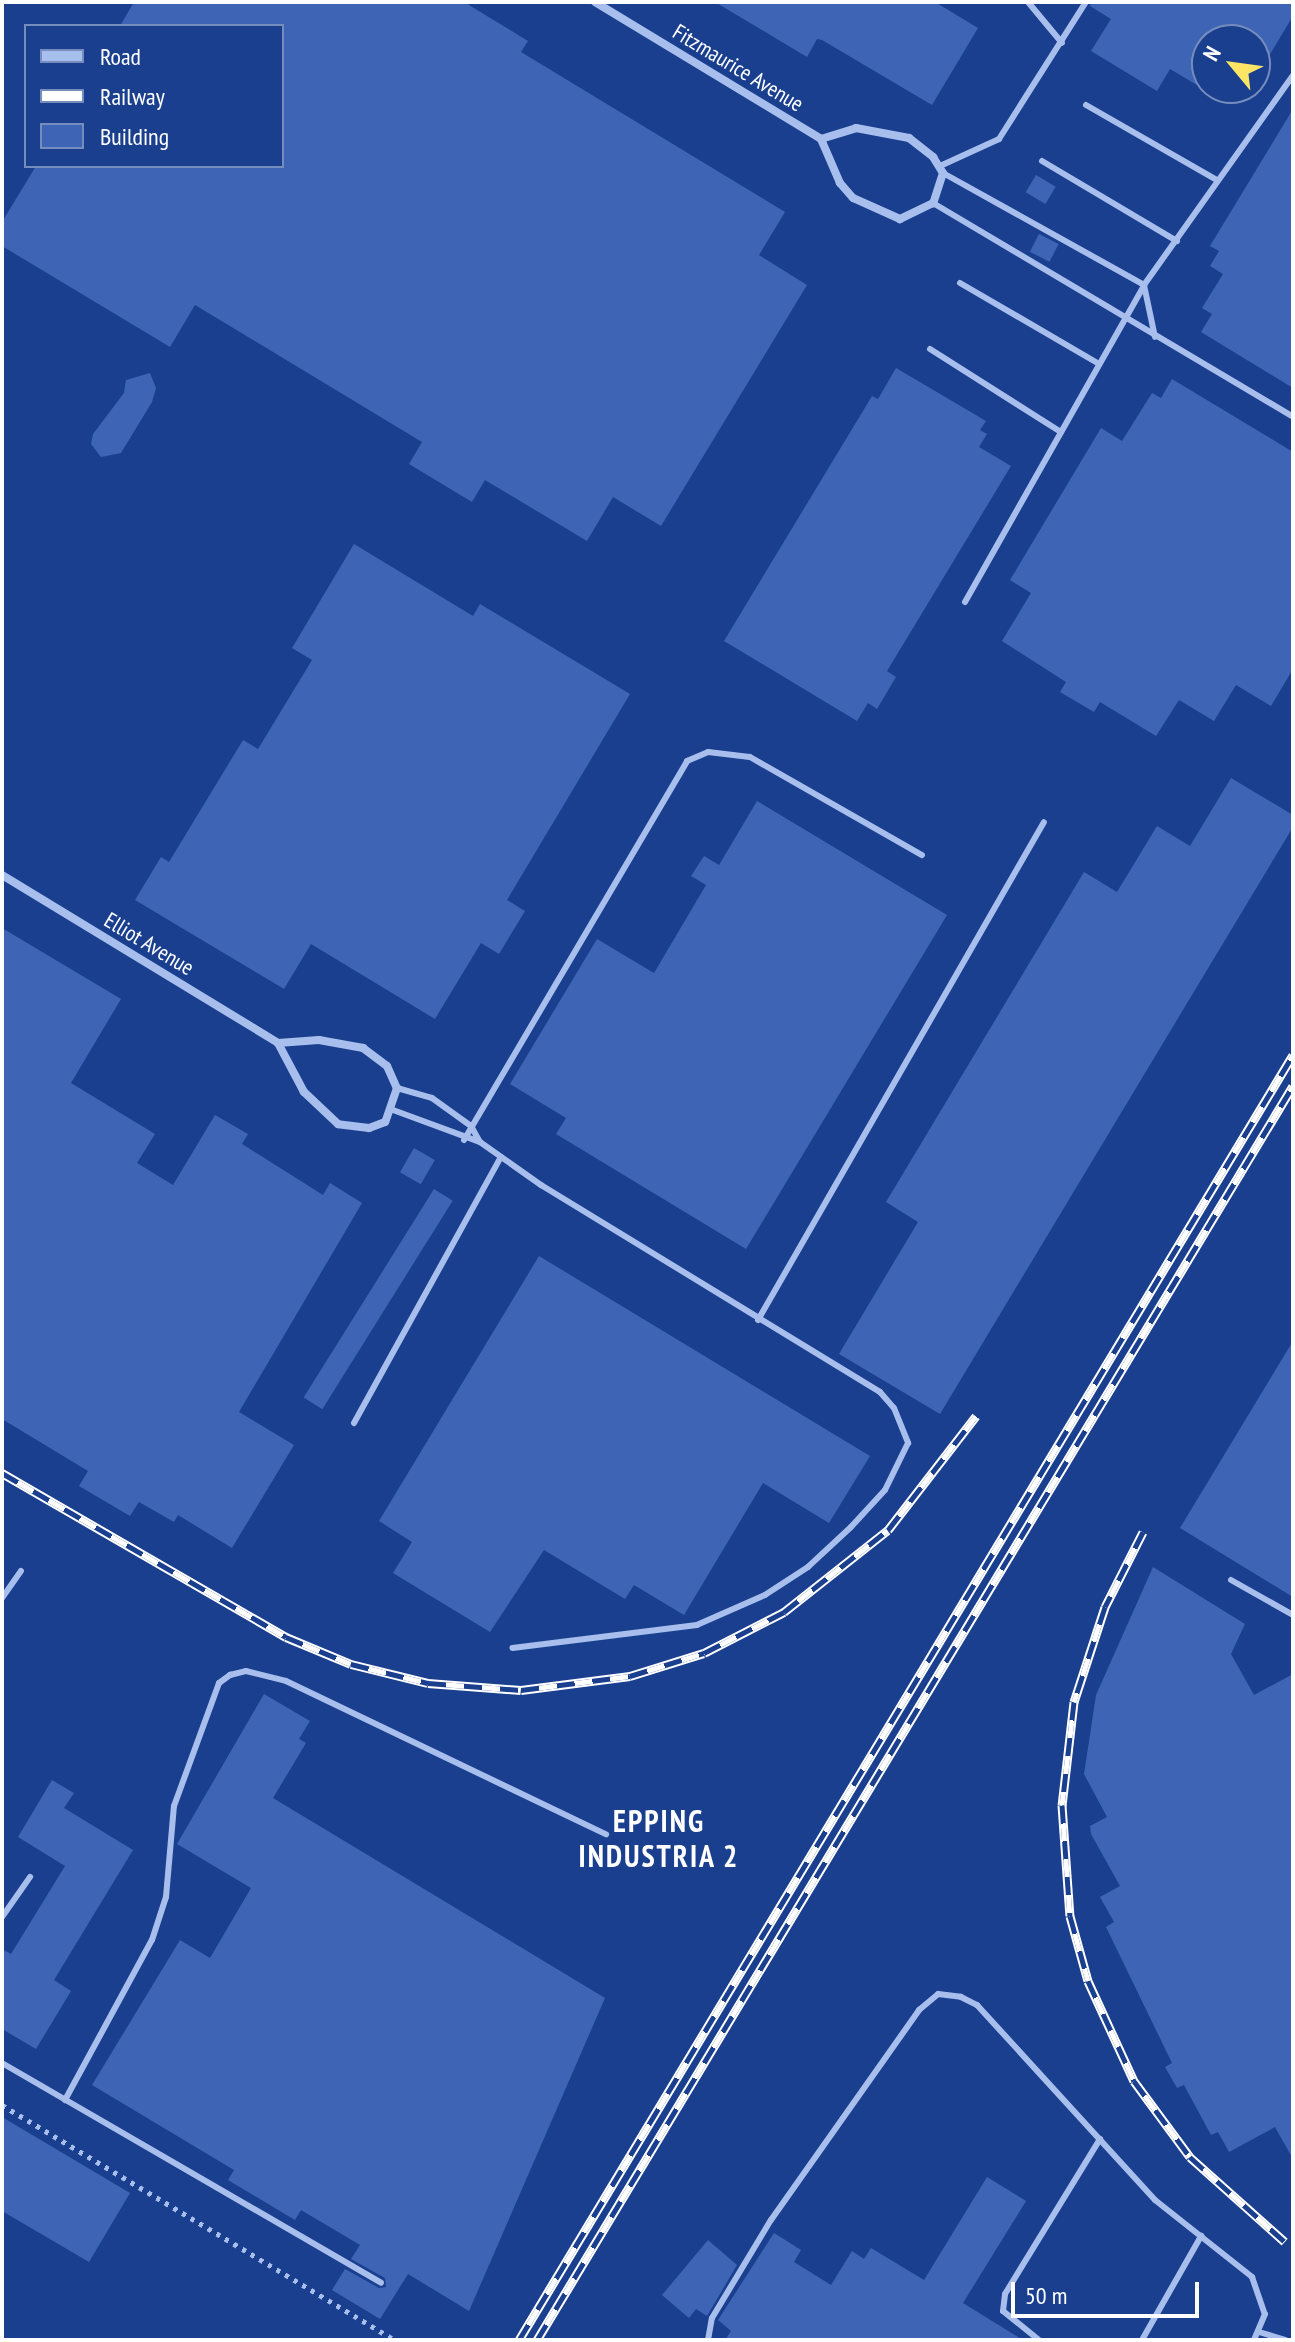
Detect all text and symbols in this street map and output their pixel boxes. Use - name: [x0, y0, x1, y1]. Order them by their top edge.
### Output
- street label: Fitzmaurice Avenue: [668, 19, 808, 117]
- legend: [24, 24, 284, 168]
- north arrow: [1191, 24, 1271, 104]
- text: Road: [100, 41, 141, 72]
- text: N: [1197, 41, 1227, 65]
- text: Railway: [100, 81, 165, 112]
- text: Building: [100, 121, 169, 152]
- street label: Elliot Avenue: [99, 907, 199, 981]
- district label: EPPING INDUSTRIA 2: [578, 1803, 740, 1874]
- scale bar: [1015, 2266, 1203, 2316]
- text: 50 m: [1025, 2280, 1067, 2311]

